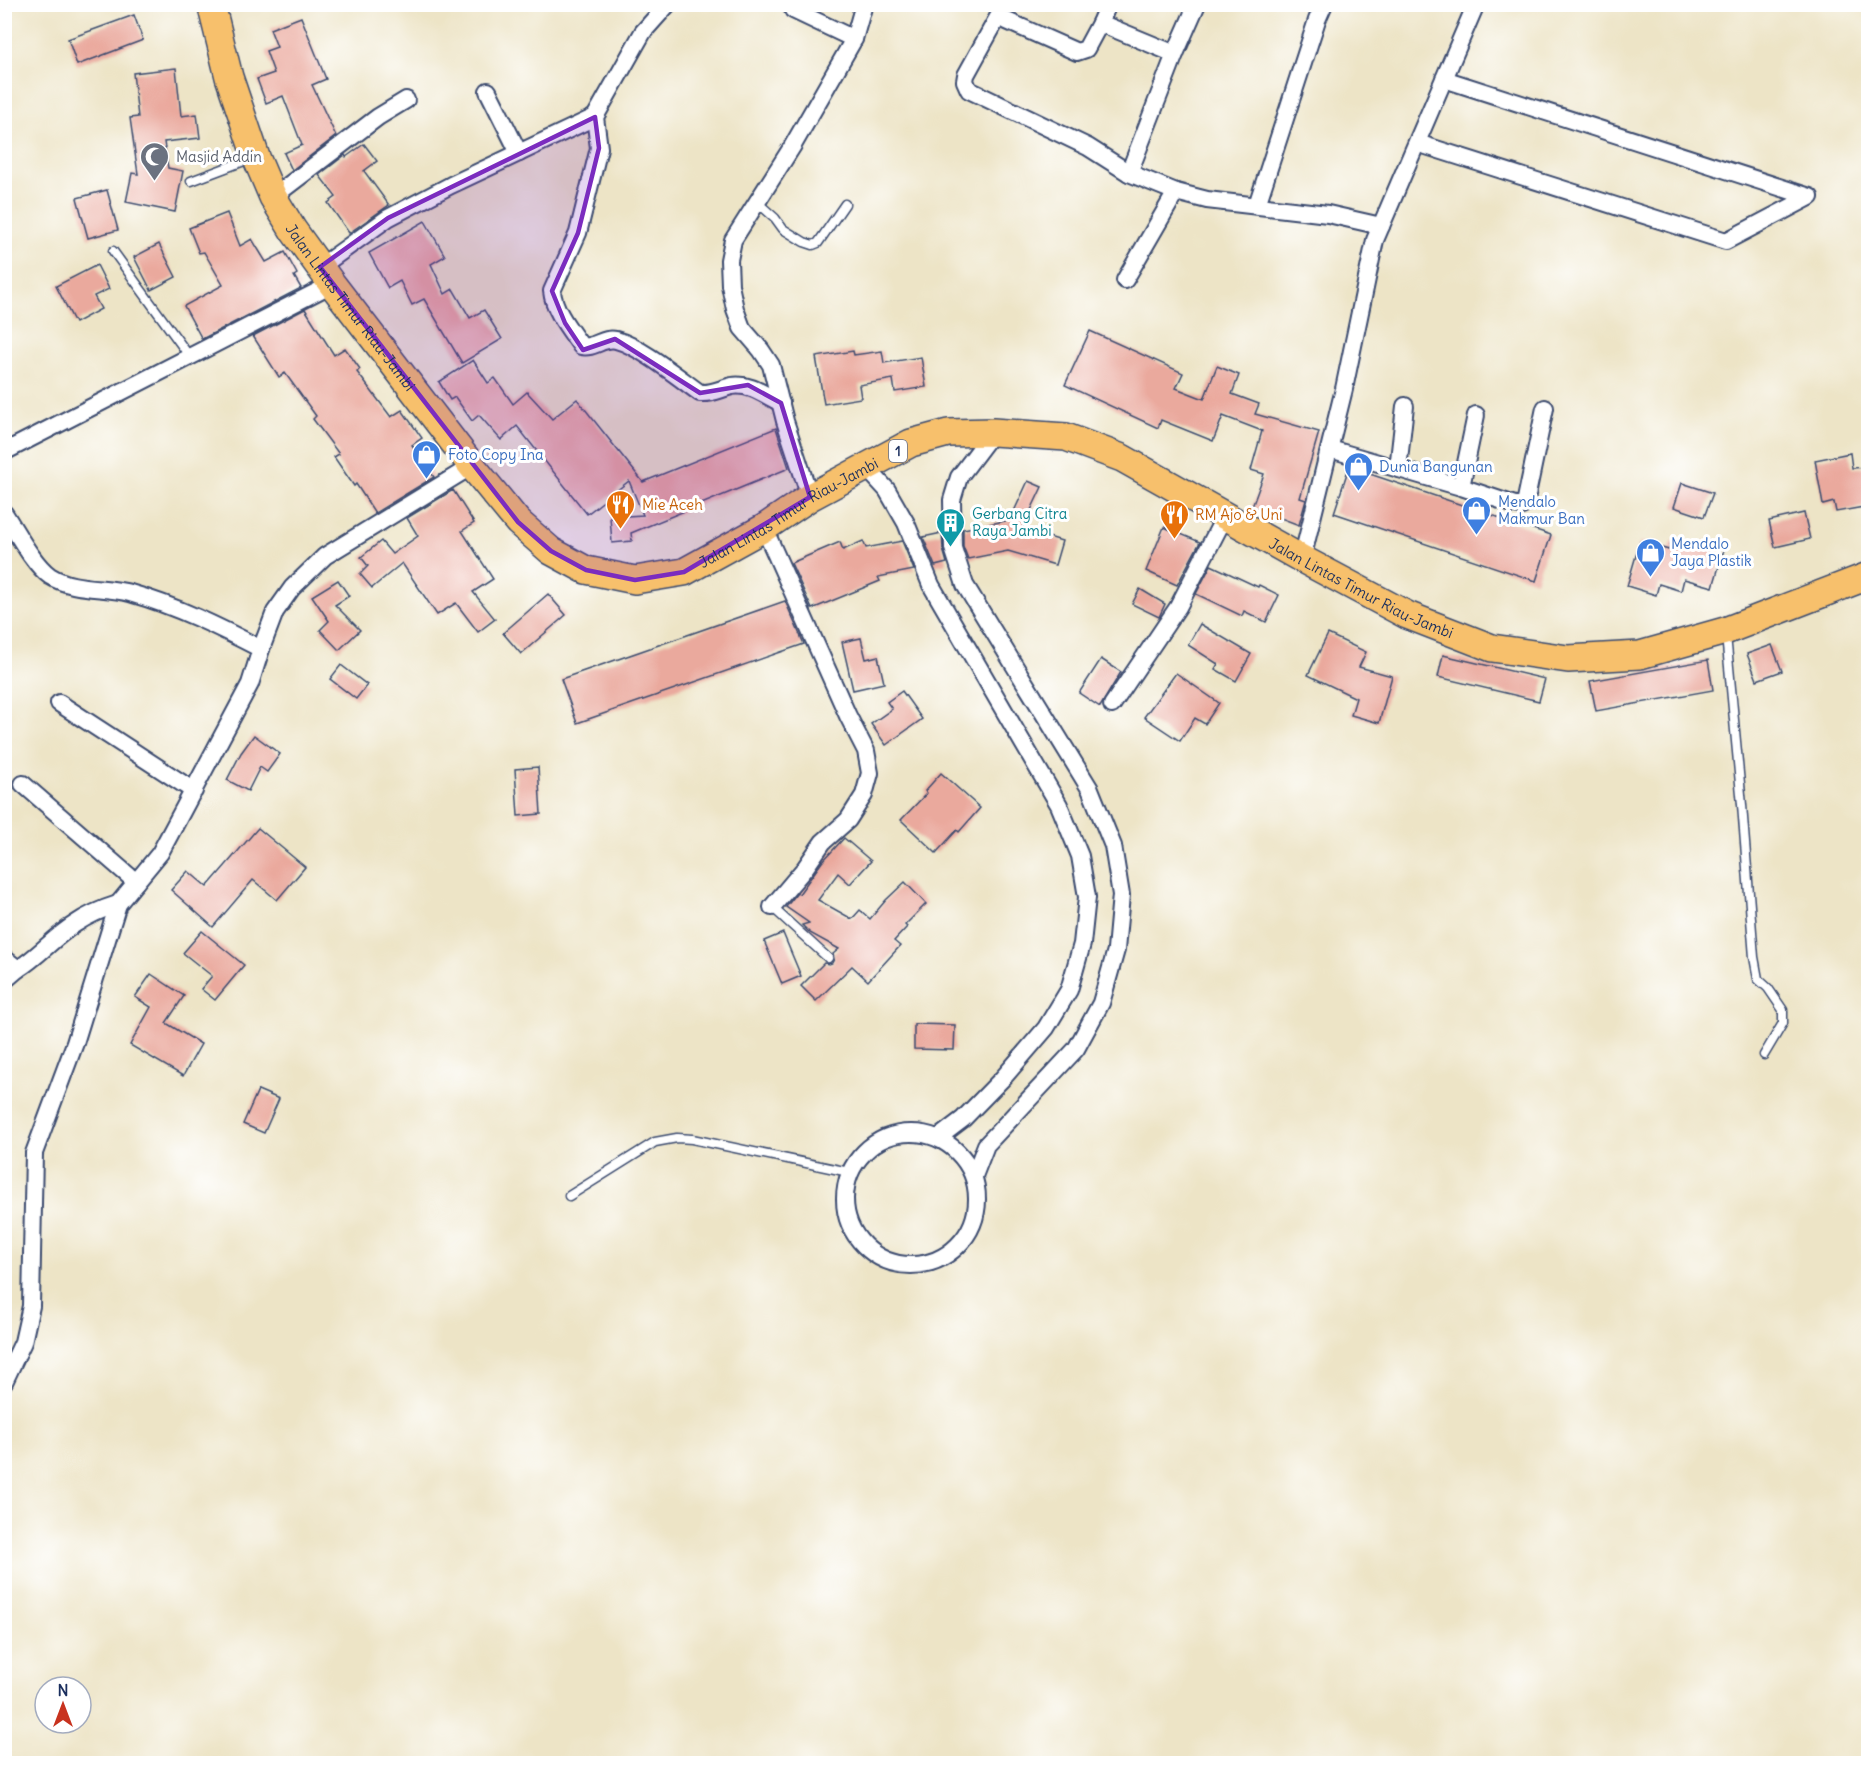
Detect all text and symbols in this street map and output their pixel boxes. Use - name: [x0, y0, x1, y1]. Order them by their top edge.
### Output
- mosque icon: Masjid Addin: [139, 140, 171, 182]
- place label: Masjid Addin: [176, 147, 262, 166]
- street label: Jalan Lintas Timur Riau-Jambi: [282, 220, 420, 394]
- shop icon: Foto Copy Ina: [411, 438, 443, 480]
- road number: 1: [889, 440, 907, 462]
- place label: Foto Copy Ina: [448, 445, 544, 464]
- shop icon: Dunia Bangunan: [1342, 450, 1374, 492]
- street label: Jalan Lintas Timur Riau-Jambi: [695, 453, 881, 572]
- place label: Dunia Bangunan: [1379, 457, 1493, 476]
- restaurant icon: Mie Aceh: [605, 488, 637, 530]
- place label: Mendalo Makmur Ban: [1498, 492, 1585, 528]
- shop icon: Mendalo Makmur Ban: [1461, 494, 1493, 536]
- place label: Mie Aceh: [642, 495, 703, 514]
- restaurant icon: RM Ajo & Uni: [1158, 498, 1190, 540]
- place label: Gerbang Citra Raya Jambi: [972, 504, 1068, 540]
- place label: RM Ajo & Uni: [1195, 505, 1282, 524]
- building icon: Gerbang Citra Raya Jambi: [935, 506, 967, 548]
- street label: Jalan Lintas Timur Riau-Jambi: [1266, 533, 1456, 642]
- place label: Mendalo Jaya Plastik: [1671, 534, 1752, 570]
- shop icon: Mendalo Jaya Plastik: [1634, 536, 1666, 578]
- north arrow: [33, 1675, 93, 1735]
- text: N: [57, 1680, 69, 1700]

